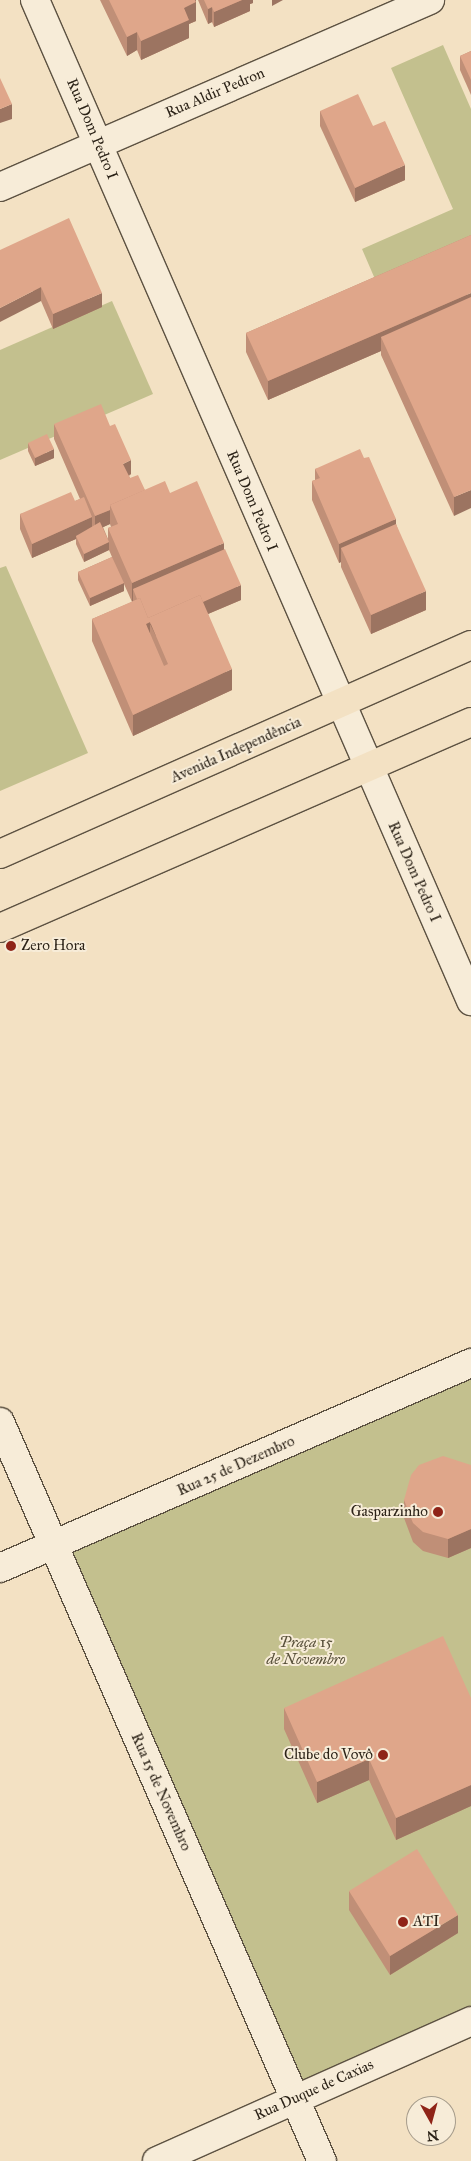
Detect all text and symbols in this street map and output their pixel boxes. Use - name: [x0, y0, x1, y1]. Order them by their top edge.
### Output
- street label: Rua Aldir Pedron: [163, 64, 267, 122]
- street label: Rua Dom Pedro I: [63, 76, 121, 182]
- street label: Rua Dom Pedro I: [223, 448, 281, 554]
- street label: Avenida Independência: [168, 713, 304, 787]
- street label: Rua Dom Pedro I: [384, 819, 444, 925]
- place label: Zero Hora: [21, 937, 85, 955]
- marker: Zero Hora: [5, 940, 17, 952]
- street label: Rua 25 de Dezembro: [174, 1432, 298, 1500]
- place label: Gasparzinho: [351, 1503, 428, 1521]
- marker: Gasparzinho: [432, 1506, 444, 1518]
- park label: Praça 15 de Novembro: [266, 1633, 346, 1668]
- street label: Rua 15 de Novembro: [127, 1730, 195, 1854]
- place label: Clube do Vovô: [284, 1746, 373, 1764]
- marker: Clube do Vovô: [377, 1749, 389, 1761]
- place label: ATI: [413, 1913, 439, 1931]
- marker: ATI: [397, 1916, 409, 1928]
- street label: Rua Duque de Caxias: [252, 2056, 376, 2124]
- north arrow: [406, 2096, 456, 2146]
- text: N: [426, 2126, 440, 2145]

